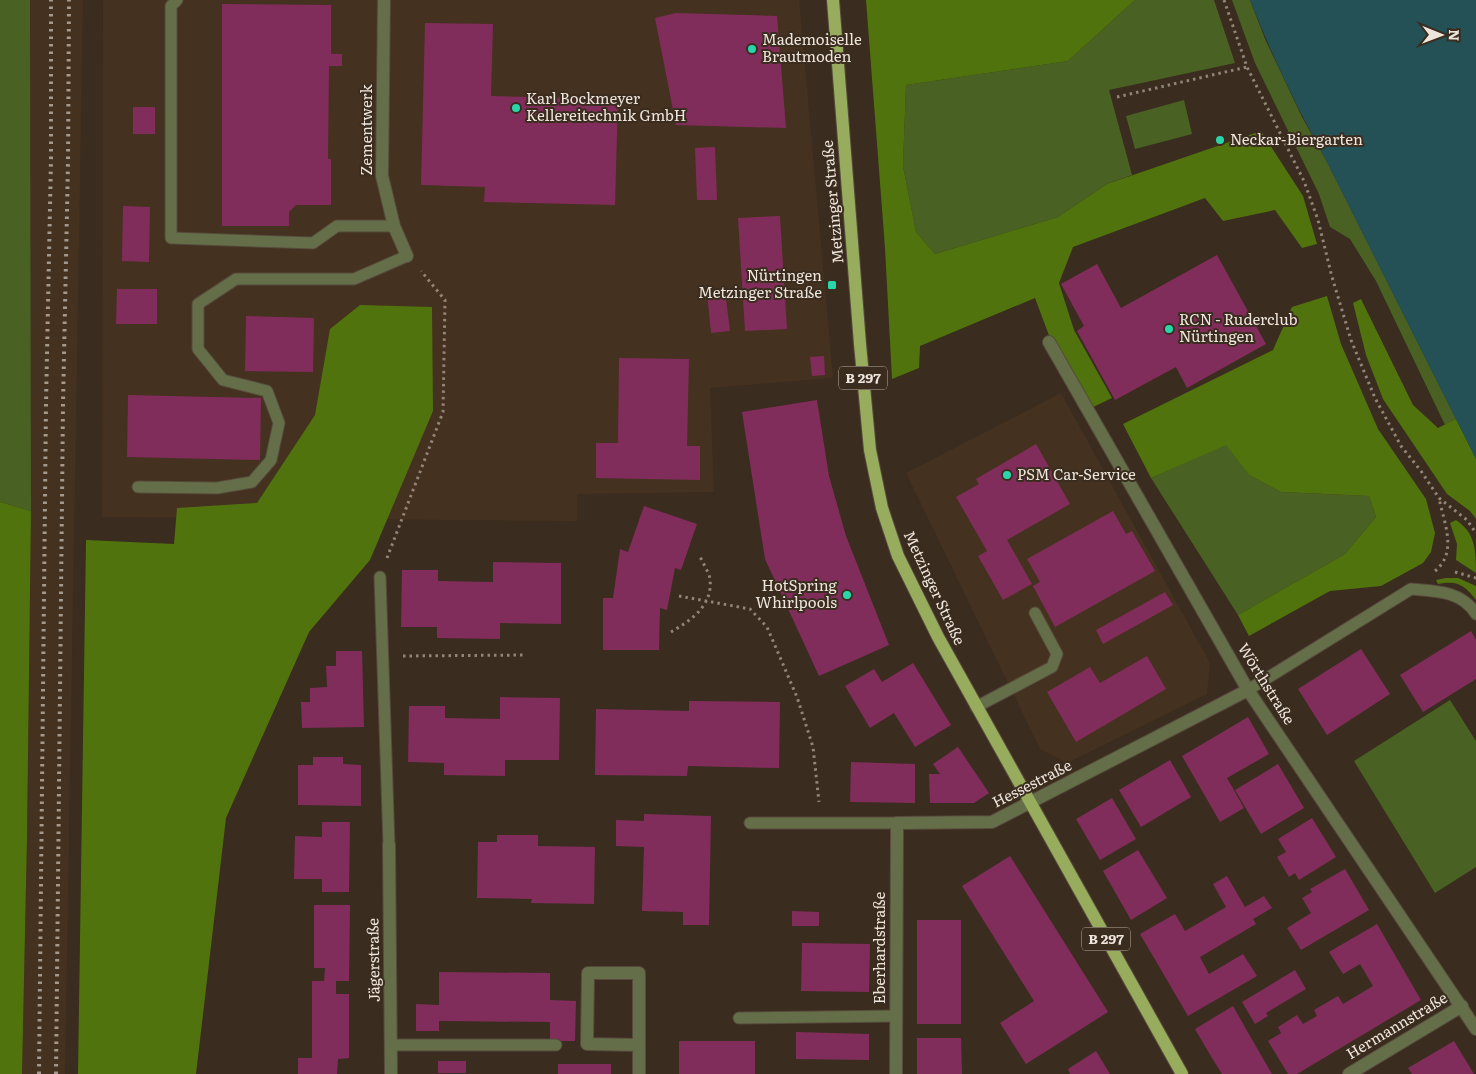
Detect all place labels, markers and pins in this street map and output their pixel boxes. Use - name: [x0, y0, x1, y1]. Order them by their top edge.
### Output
- place label: Mademoiselle Brautmoden: [762, 27, 862, 67]
- marker: Mademoiselle Brautmoden: [746, 43, 758, 55]
- place label: Karl Bockmeyer Kellereitechnik GmbH: [526, 86, 686, 126]
- marker: Karl Bockmeyer Kellereitechnik GmbH: [510, 102, 522, 114]
- place label: Neckar-Biergarten: [1230, 127, 1363, 150]
- marker: Neckar-Biergarten: [1214, 134, 1226, 146]
- place label: Nürtingen Metzinger Straße: [698, 263, 822, 303]
- marker: Nürtingen Metzinger Straße: [826, 279, 838, 291]
- place label: RCN - Ruderclub Nürtingen: [1179, 307, 1298, 347]
- marker: RCN - Ruderclub Nürtingen: [1163, 323, 1175, 335]
- place label: PSM Car-Service: [1017, 462, 1136, 485]
- marker: PSM Car-Service: [1001, 469, 1013, 481]
- place label: HotSpring Whirlpools: [756, 573, 838, 613]
- marker: HotSpring Whirlpools: [841, 589, 853, 601]

